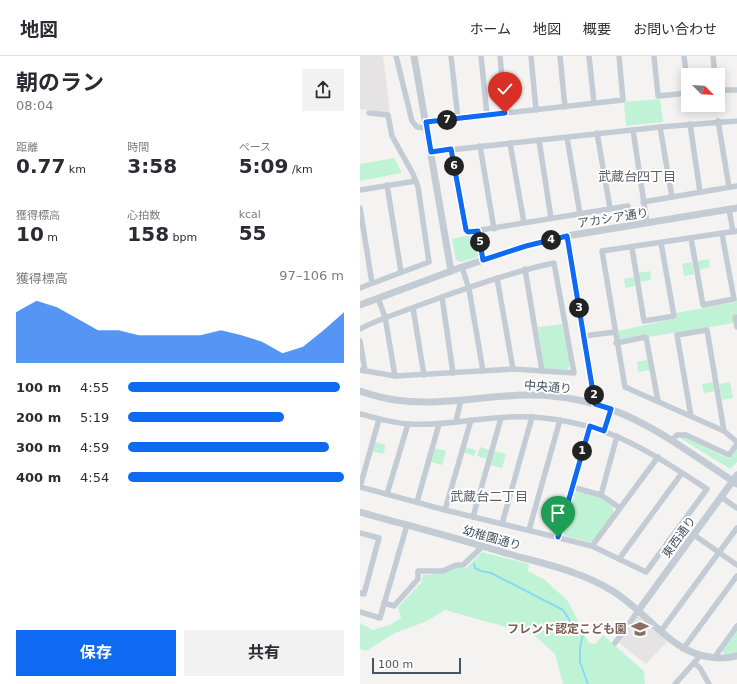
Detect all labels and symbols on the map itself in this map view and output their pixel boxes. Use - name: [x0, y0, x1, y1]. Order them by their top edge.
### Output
- north arrow: [681, 68, 725, 112]
- pin: [488, 72, 522, 113]
- pin: 7: [437, 110, 457, 130]
- pin: 6: [444, 156, 464, 176]
- district label: 武蔵台四丁目: [598, 169, 676, 184]
- street label: アカシア通り: [576, 205, 650, 231]
- pin: 4: [541, 230, 561, 250]
- pin: 5: [470, 232, 490, 252]
- pin: 3: [569, 298, 589, 318]
- street label: 中央通り: [523, 378, 573, 396]
- pin: 2: [584, 385, 604, 405]
- pin: 1: [572, 441, 592, 461]
- district label: 武蔵台二丁目: [450, 489, 528, 504]
- pin: [541, 496, 575, 537]
- street label: 東西通り: [659, 513, 699, 561]
- street label: 幼稚園通り: [461, 523, 523, 553]
- school or university icon: フレンド認定こども園: [630, 619, 650, 639]
- place label: フレンド認定こども園: [507, 622, 627, 636]
- scale bar: [372, 656, 461, 675]

